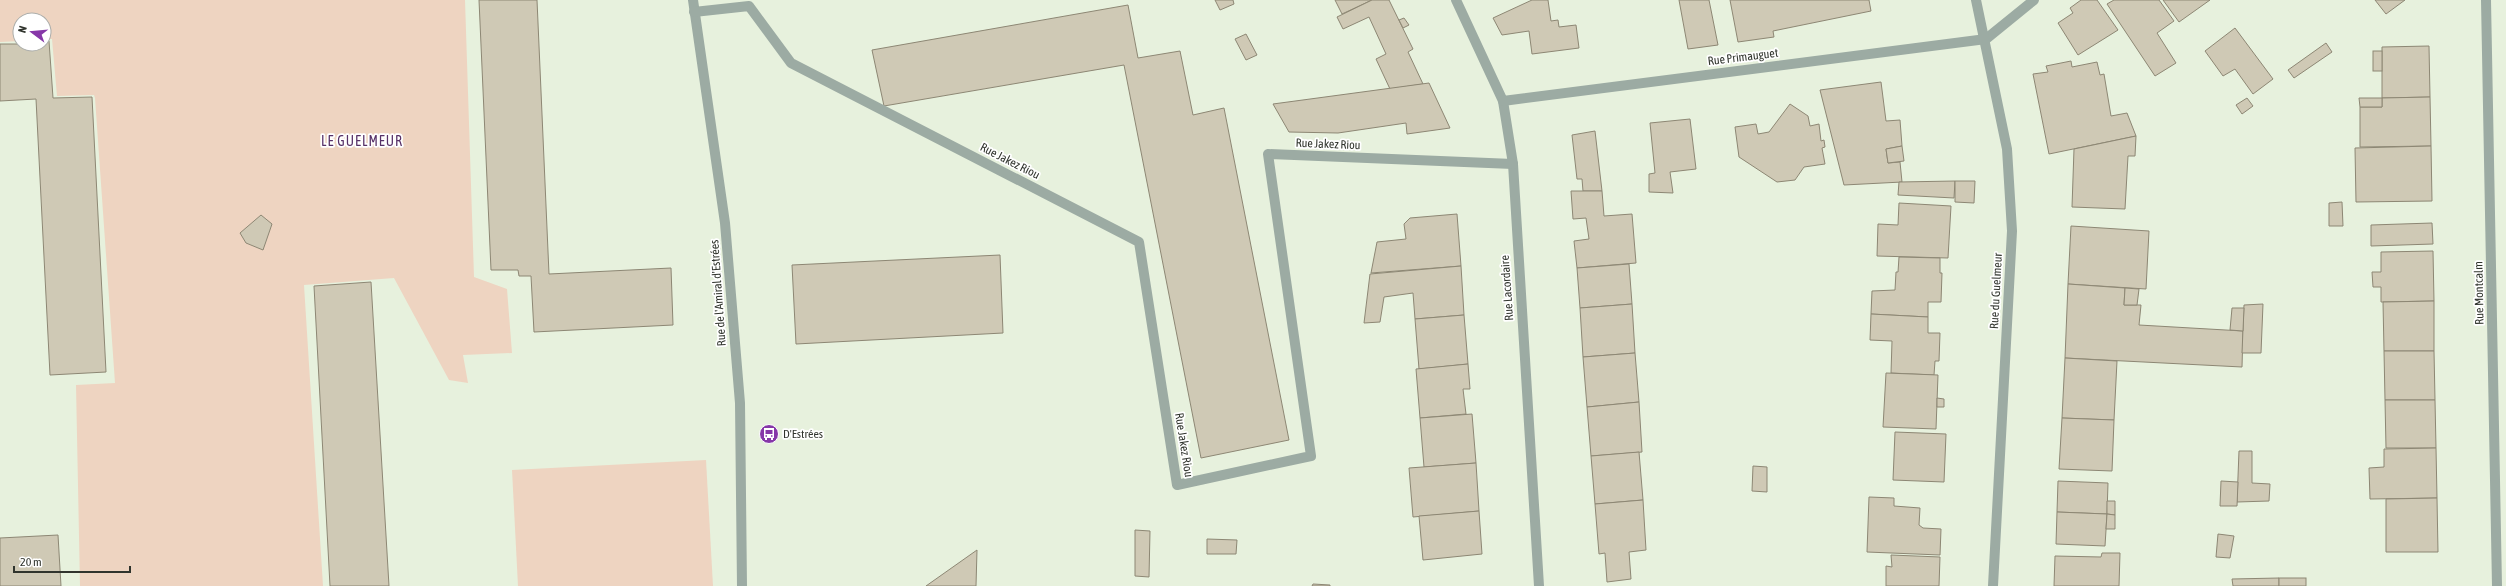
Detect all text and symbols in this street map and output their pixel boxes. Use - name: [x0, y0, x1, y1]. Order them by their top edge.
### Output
- north arrow: [12, 12, 52, 52]
- text: N: [16, 24, 29, 34]
- street label: Rue Primauguet: [1707, 46, 1780, 68]
- district label: LE GUELMEUR: [321, 133, 403, 149]
- street label: Rue Jakez Riou: [1295, 136, 1361, 152]
- street label: Rue Jakez Riou: [978, 140, 1042, 182]
- street label: Rue de l'Amiral d'Estrées: [707, 239, 729, 347]
- street label: Rue du Guelmeur: [1987, 252, 2005, 329]
- street label: Rue Lacordaire: [1498, 255, 1516, 321]
- street label: Rue Montcalm: [2471, 261, 2487, 325]
- street label: Rue Jakez Riou: [1172, 412, 1196, 478]
- bus stop icon: D'Estrées: [758, 423, 780, 445]
- place label: D'Estrées: [783, 427, 823, 441]
- scale bar: [14, 548, 130, 574]
- text: 20 m: [20, 555, 42, 569]

